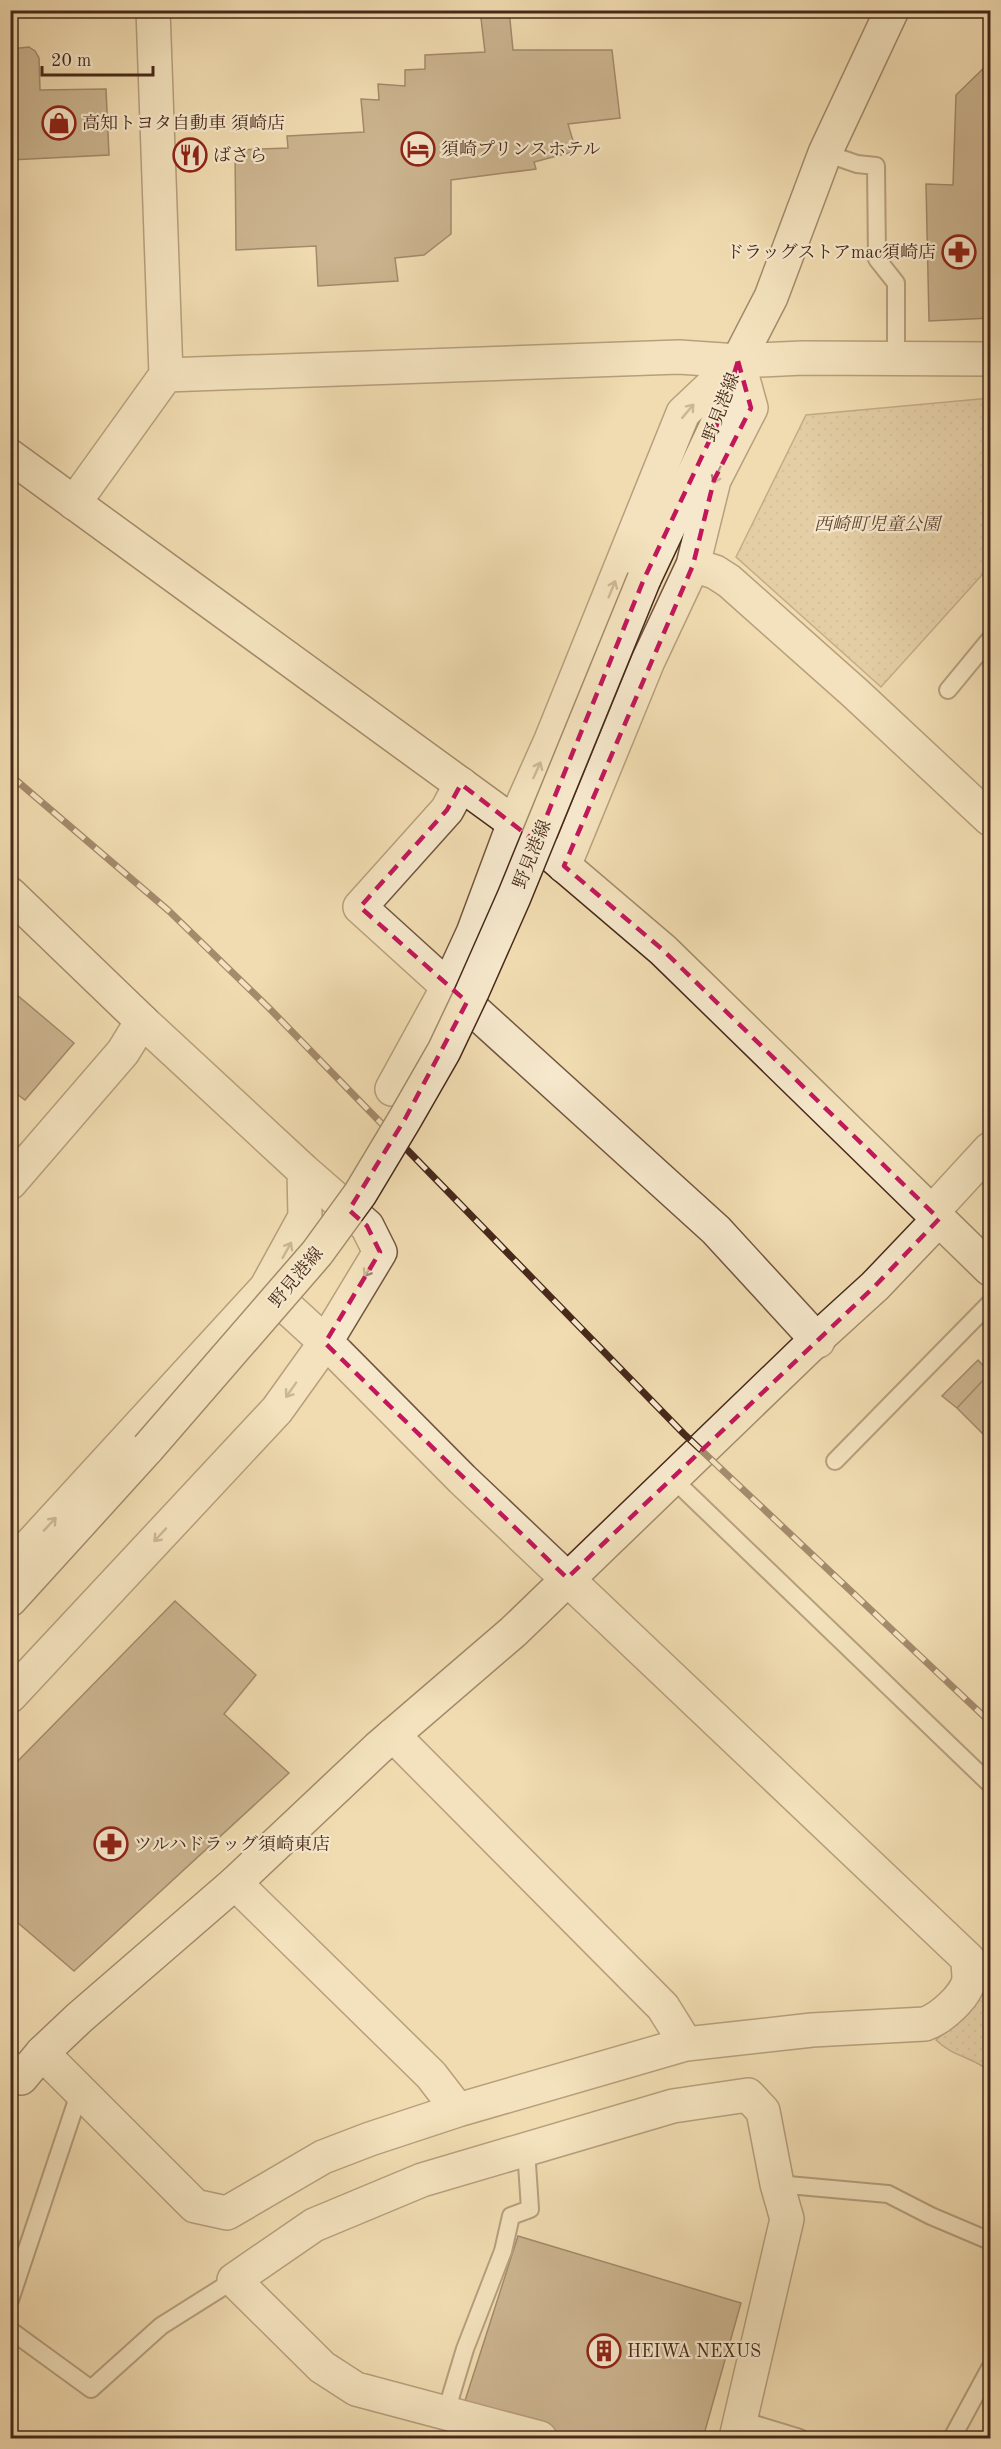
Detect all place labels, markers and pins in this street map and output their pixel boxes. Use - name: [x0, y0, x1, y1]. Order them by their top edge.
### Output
- shop icon: 高知トヨタ自動車 須崎店: [41, 105, 77, 141]
- place label: 高知トヨタ自動車 須崎店: [82, 113, 285, 133]
- hotel icon: 須崎プリンスホテル: [400, 131, 436, 167]
- restaurant icon: ばさら: [172, 137, 208, 173]
- place label: 須崎プリンスホテル: [441, 139, 601, 159]
- place label: ばさら: [213, 146, 267, 165]
- pharmacy icon: ドラッグストアmac須崎店: [941, 234, 977, 270]
- place label: ドラッグストアmac須崎店: [726, 242, 936, 262]
- pharmacy icon: ツルハドラッグ須崎東店: [93, 1826, 129, 1862]
- place label: ツルハドラッグ須崎東店: [134, 1834, 330, 1854]
- building icon: HEIWA NEXUS: [586, 2333, 622, 2369]
- place label: HEIWA NEXUS: [627, 2343, 761, 2361]

